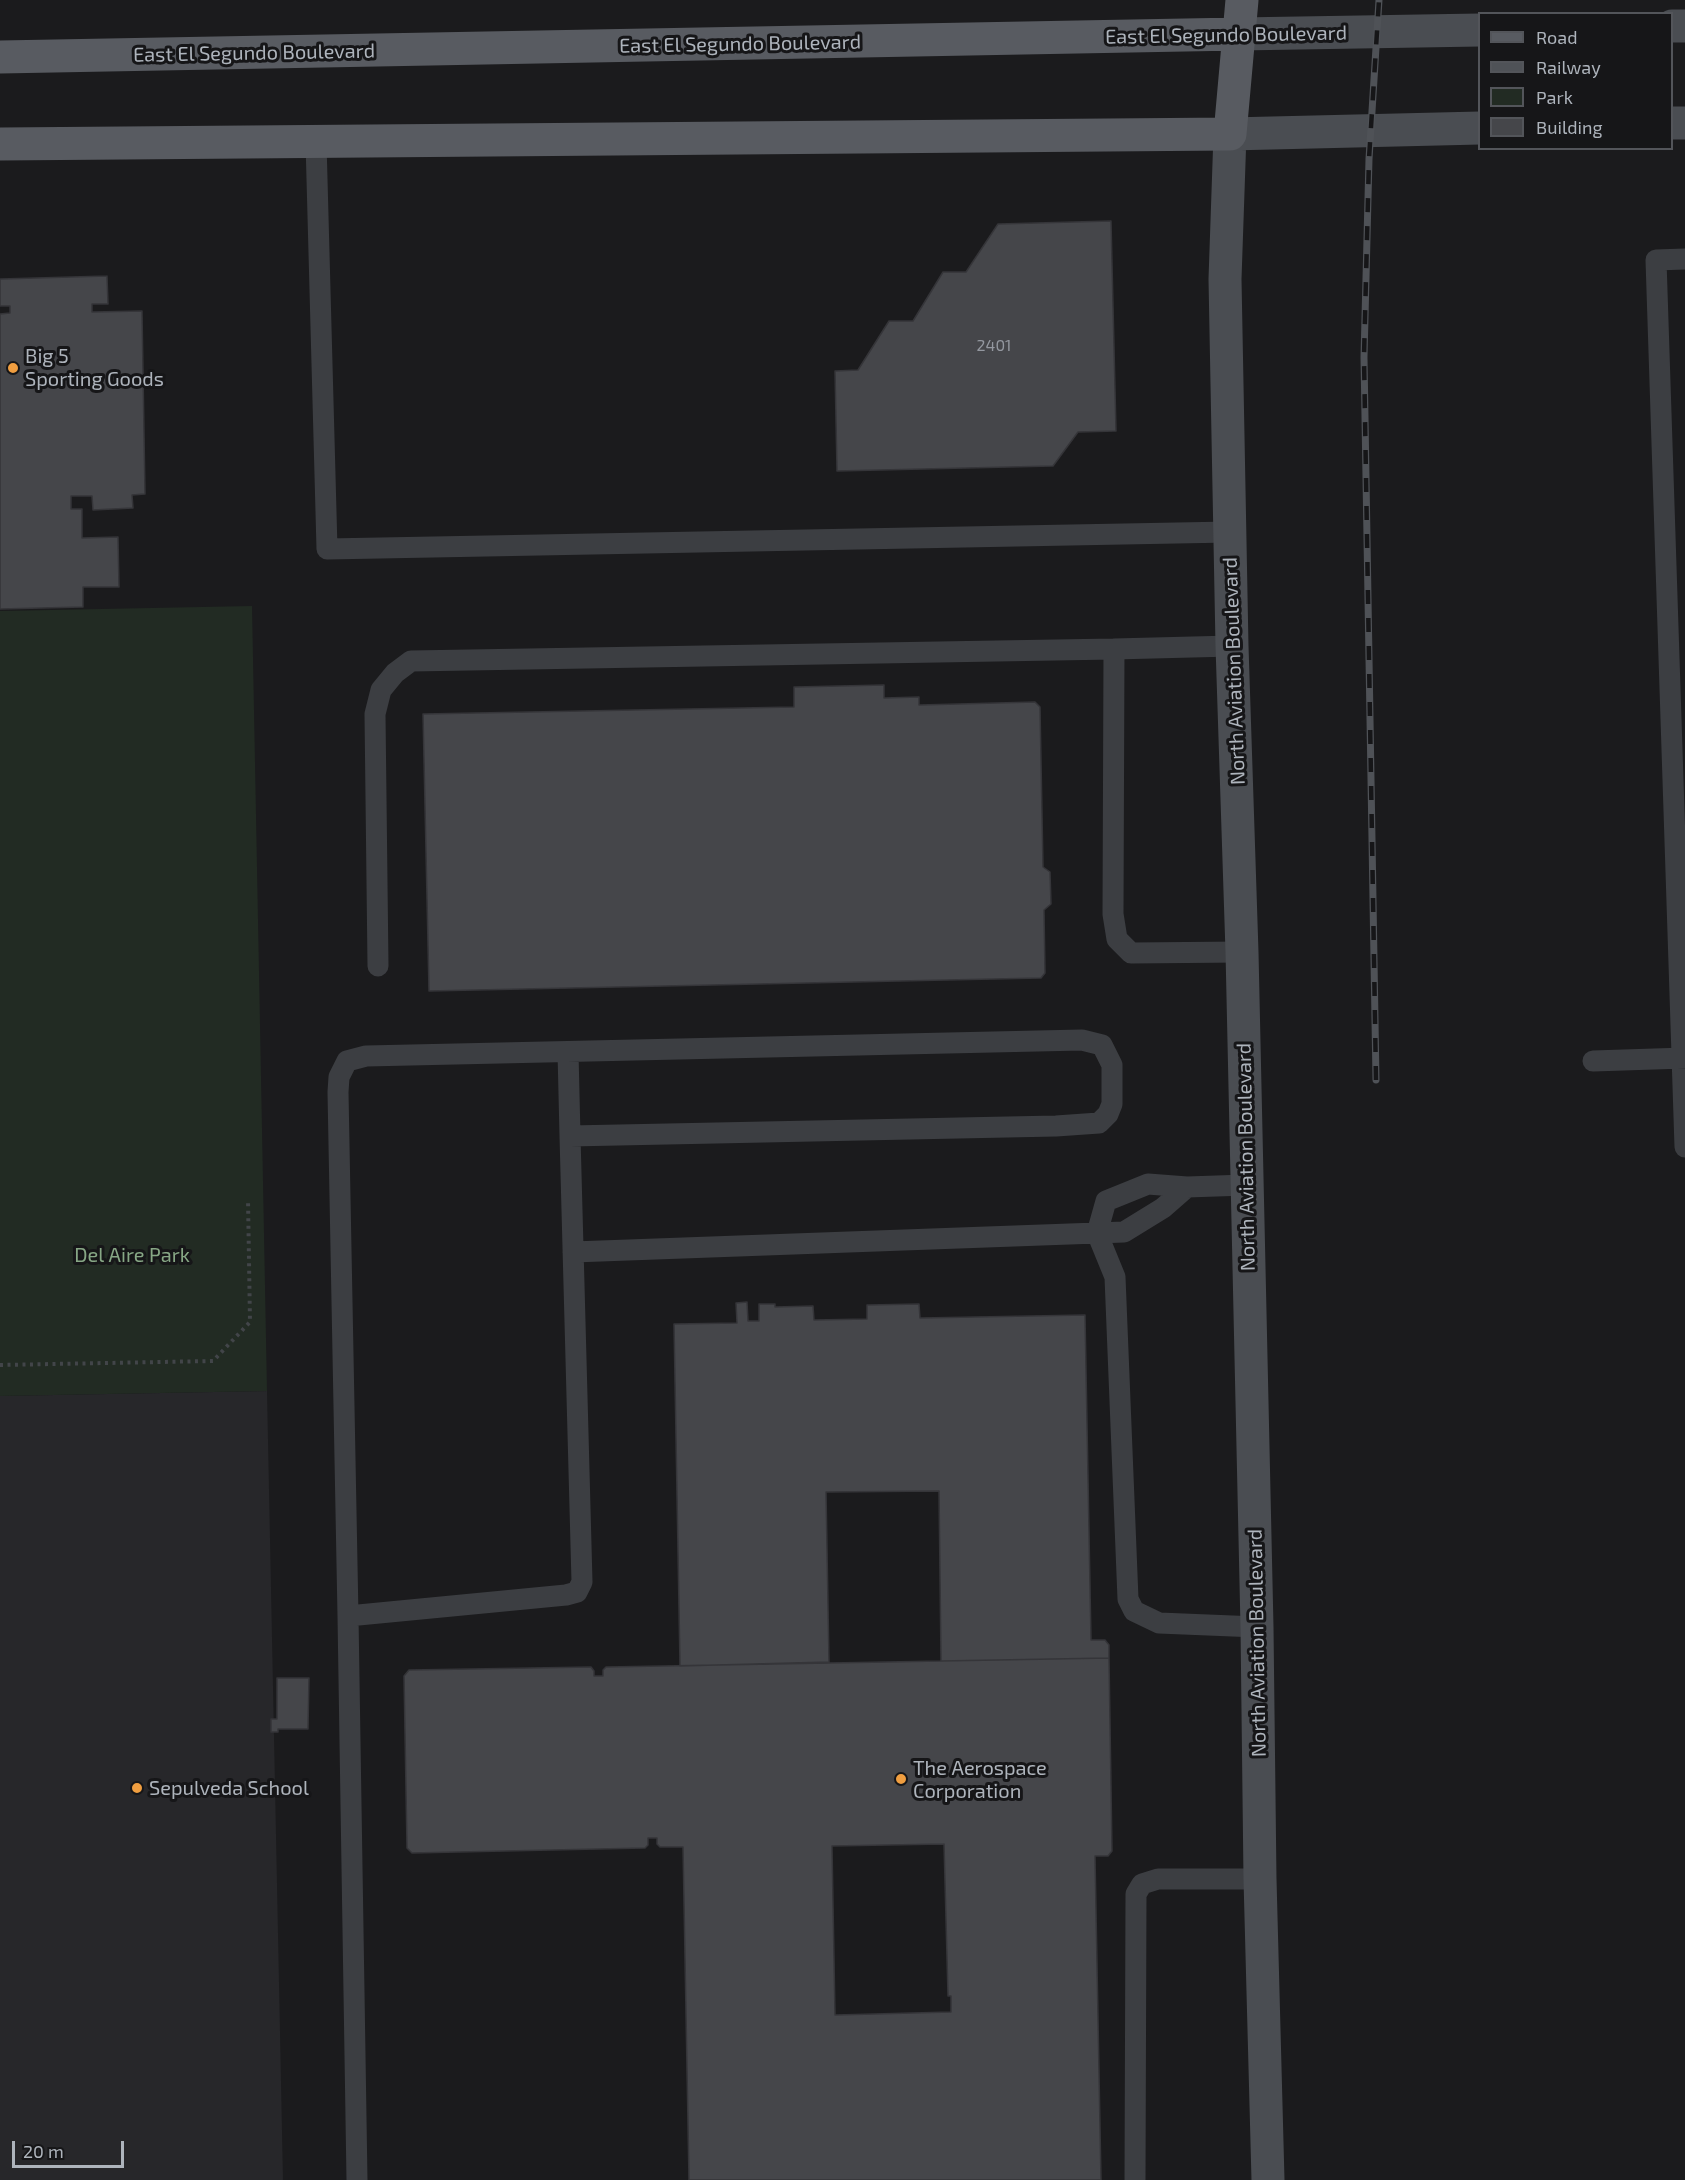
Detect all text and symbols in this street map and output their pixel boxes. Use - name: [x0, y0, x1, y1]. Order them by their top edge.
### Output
- legend: [1478, 12, 1673, 150]
- street label: East El Segundo Boulevard: [1105, 21, 1347, 49]
- text: Road: [1536, 26, 1577, 48]
- street label: East El Segundo Boulevard: [619, 30, 861, 58]
- street label: East El Segundo Boulevard: [133, 39, 375, 67]
- text: Railway: [1536, 56, 1601, 78]
- text: Park: [1536, 86, 1573, 108]
- text: Building: [1536, 116, 1603, 138]
- house number: 2401: [977, 336, 1011, 356]
- place label: Big 5 Sporting Goods: [25, 344, 164, 391]
- marker: Big 5 Sporting Goods: [6, 361, 20, 375]
- street label: North Aviation Boulevard: [1218, 556, 1250, 786]
- street label: North Aviation Boulevard: [1232, 1043, 1260, 1271]
- park label: Del Aire Park: [74, 1243, 190, 1267]
- street label: North Aviation Boulevard: [1243, 1529, 1271, 1757]
- place label: The Aerospace Corporation: [913, 1756, 1047, 1803]
- marker: The Aerospace Corporation: [894, 1772, 908, 1786]
- place label: Sepulveda School: [149, 1776, 309, 1800]
- marker: Sepulveda School: [130, 1781, 144, 1795]
- scale bar: [15, 2129, 128, 2167]
- text: 20 m: [23, 2140, 64, 2162]

